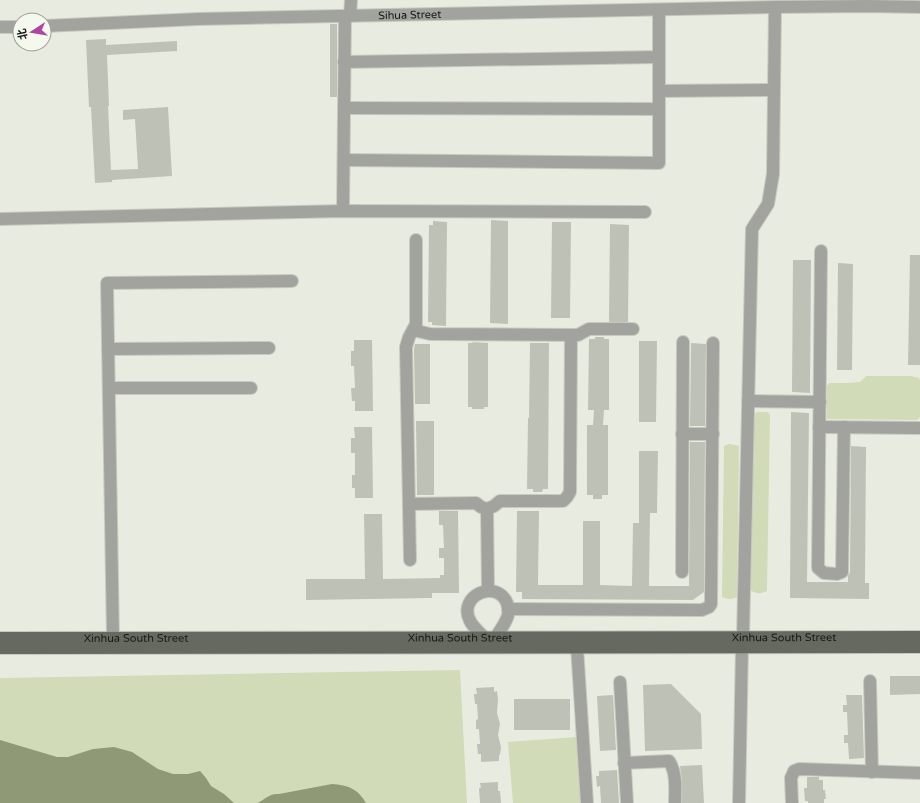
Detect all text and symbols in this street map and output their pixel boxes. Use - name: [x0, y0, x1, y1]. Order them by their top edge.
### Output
- street label: Sihua Street: [378, 7, 442, 22]
- north arrow: [12, 12, 52, 52]
- text: 北: [15, 27, 30, 41]
- street label: Xinhua South Street: [84, 631, 188, 644]
- street label: Xinhua South Street: [408, 631, 512, 644]
- street label: Xinhua South Street: [732, 631, 836, 644]

